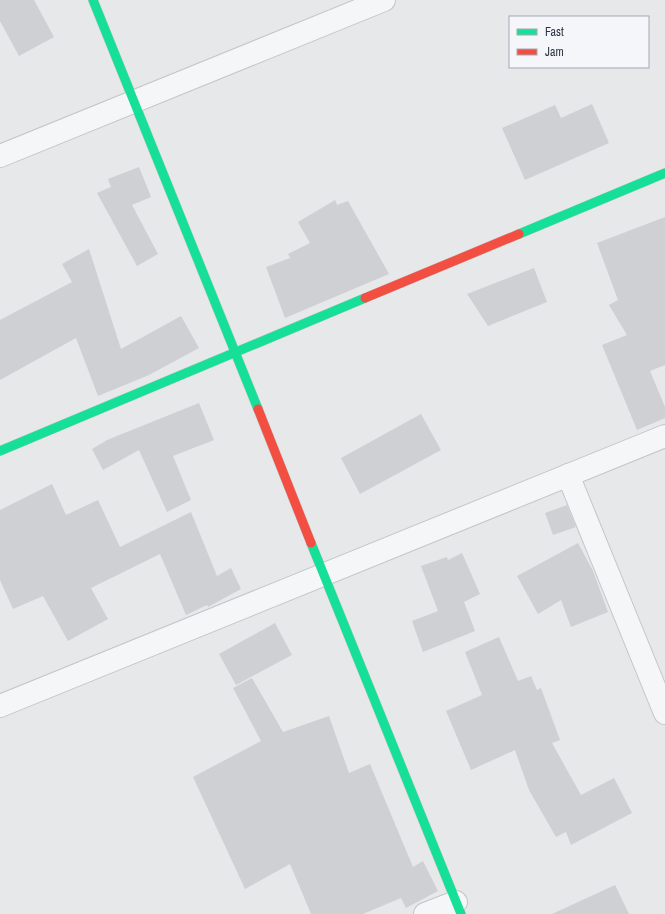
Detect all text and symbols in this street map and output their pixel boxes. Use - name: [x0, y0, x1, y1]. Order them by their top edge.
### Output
- legend: [509, 16, 649, 68]
- text: Fast: [545, 24, 564, 40]
- text: Jam: [545, 44, 564, 60]

